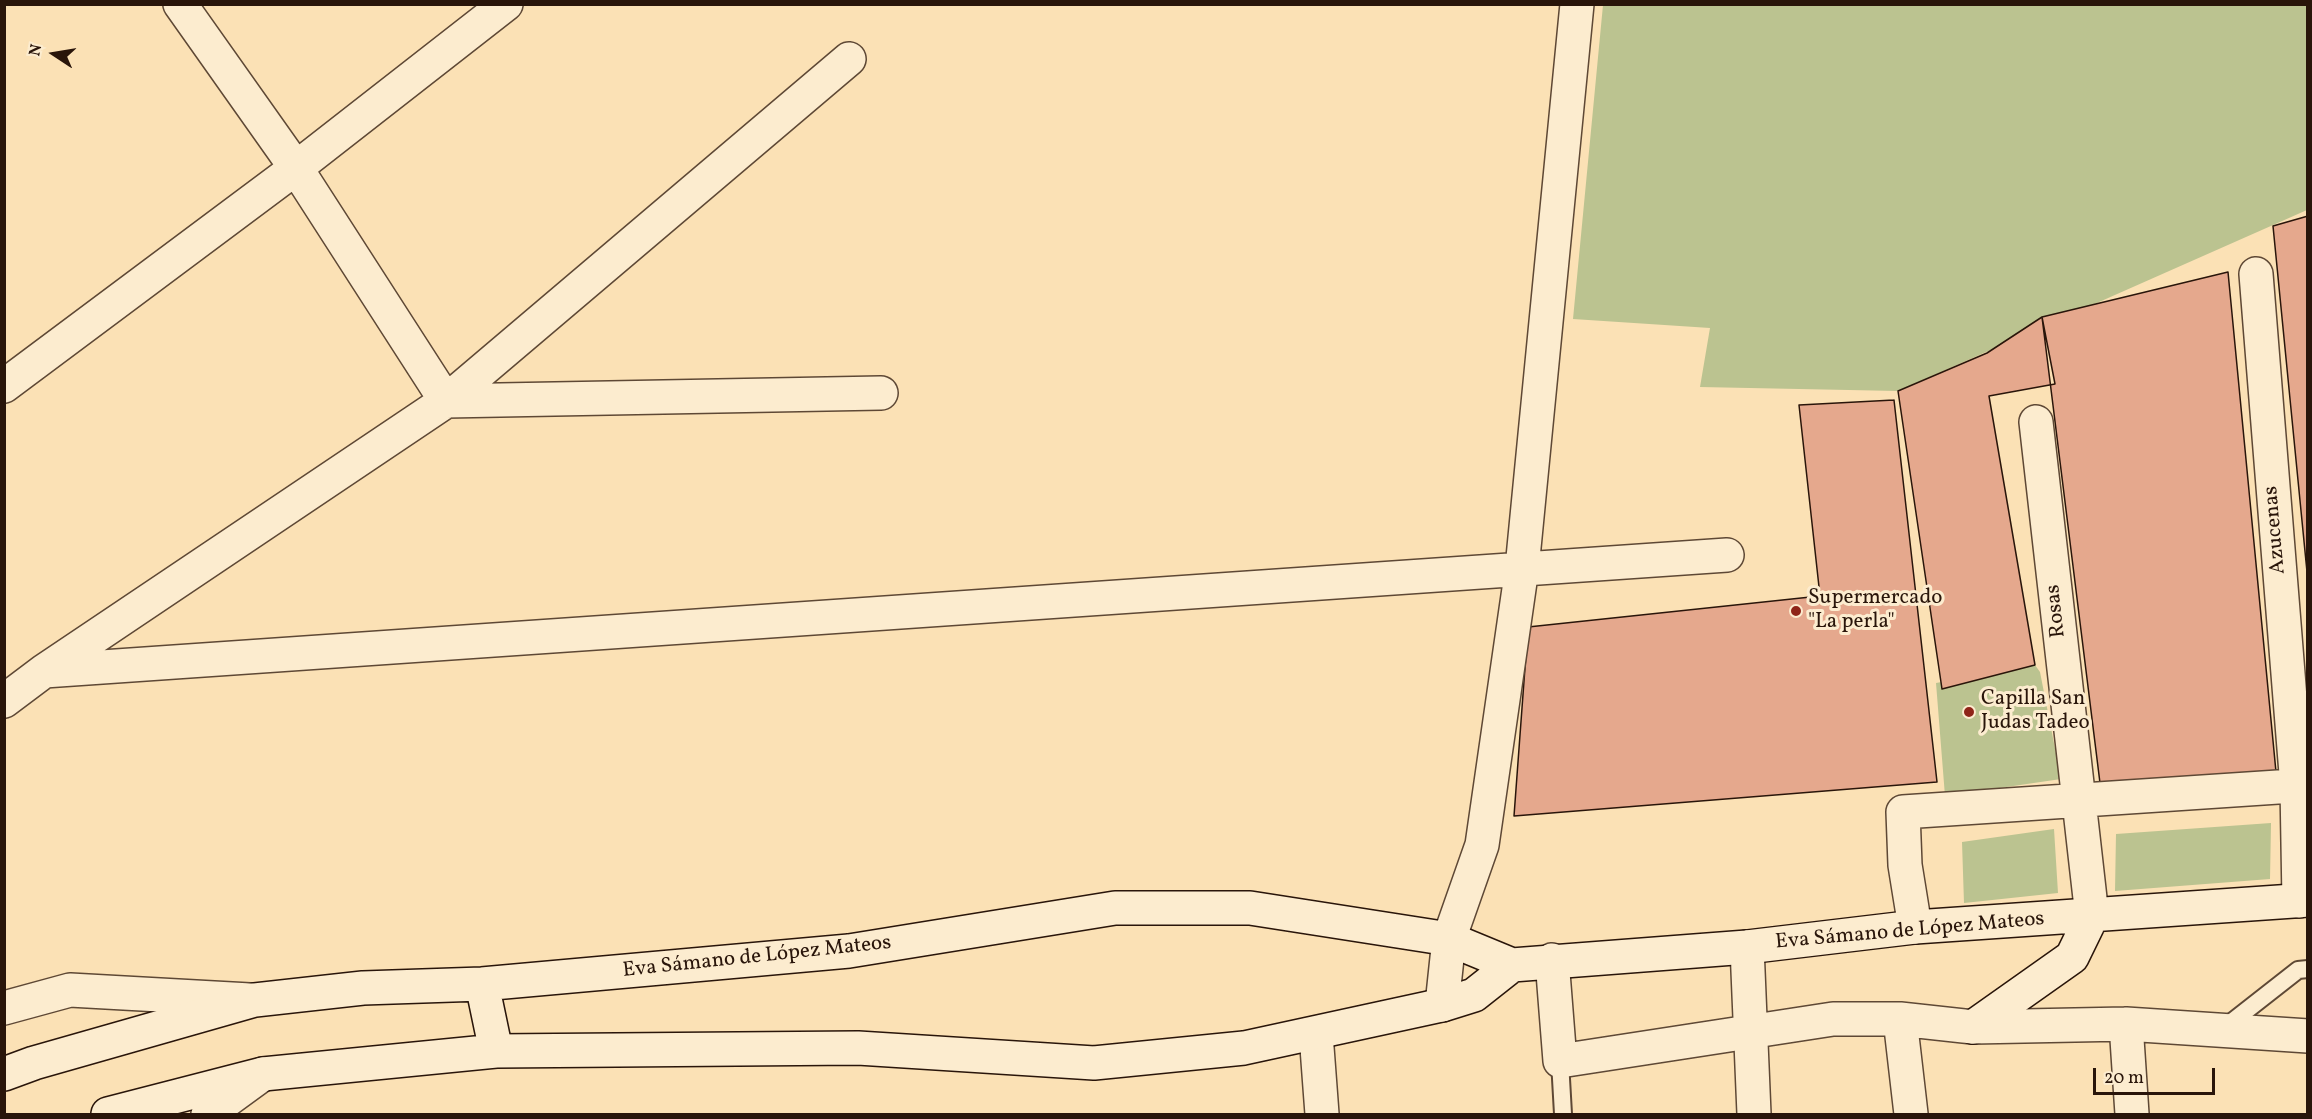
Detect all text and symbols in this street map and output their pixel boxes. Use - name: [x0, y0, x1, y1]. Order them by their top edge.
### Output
- north arrow: [24, 24, 84, 84]
- text: N: [24, 42, 48, 58]
- street label: Azucenas: [2260, 485, 2292, 575]
- street label: Rosas: [2042, 583, 2072, 639]
- place label: Supermercado "La perla": [1808, 586, 1942, 636]
- marker: Supermercado "La perla": [1789, 604, 1803, 618]
- place label: Capilla San Judas Tadeo: [1981, 687, 2090, 737]
- marker: Capilla San Judas Tadeo: [1962, 705, 1976, 719]
- street label: Eva Sámano de López Mateos: [1774, 908, 2046, 956]
- street label: Eva Sámano de López Mateos: [621, 931, 893, 985]
- scale bar: [2096, 1056, 2218, 1094]
- text: 20 m: [2104, 1066, 2144, 1091]

